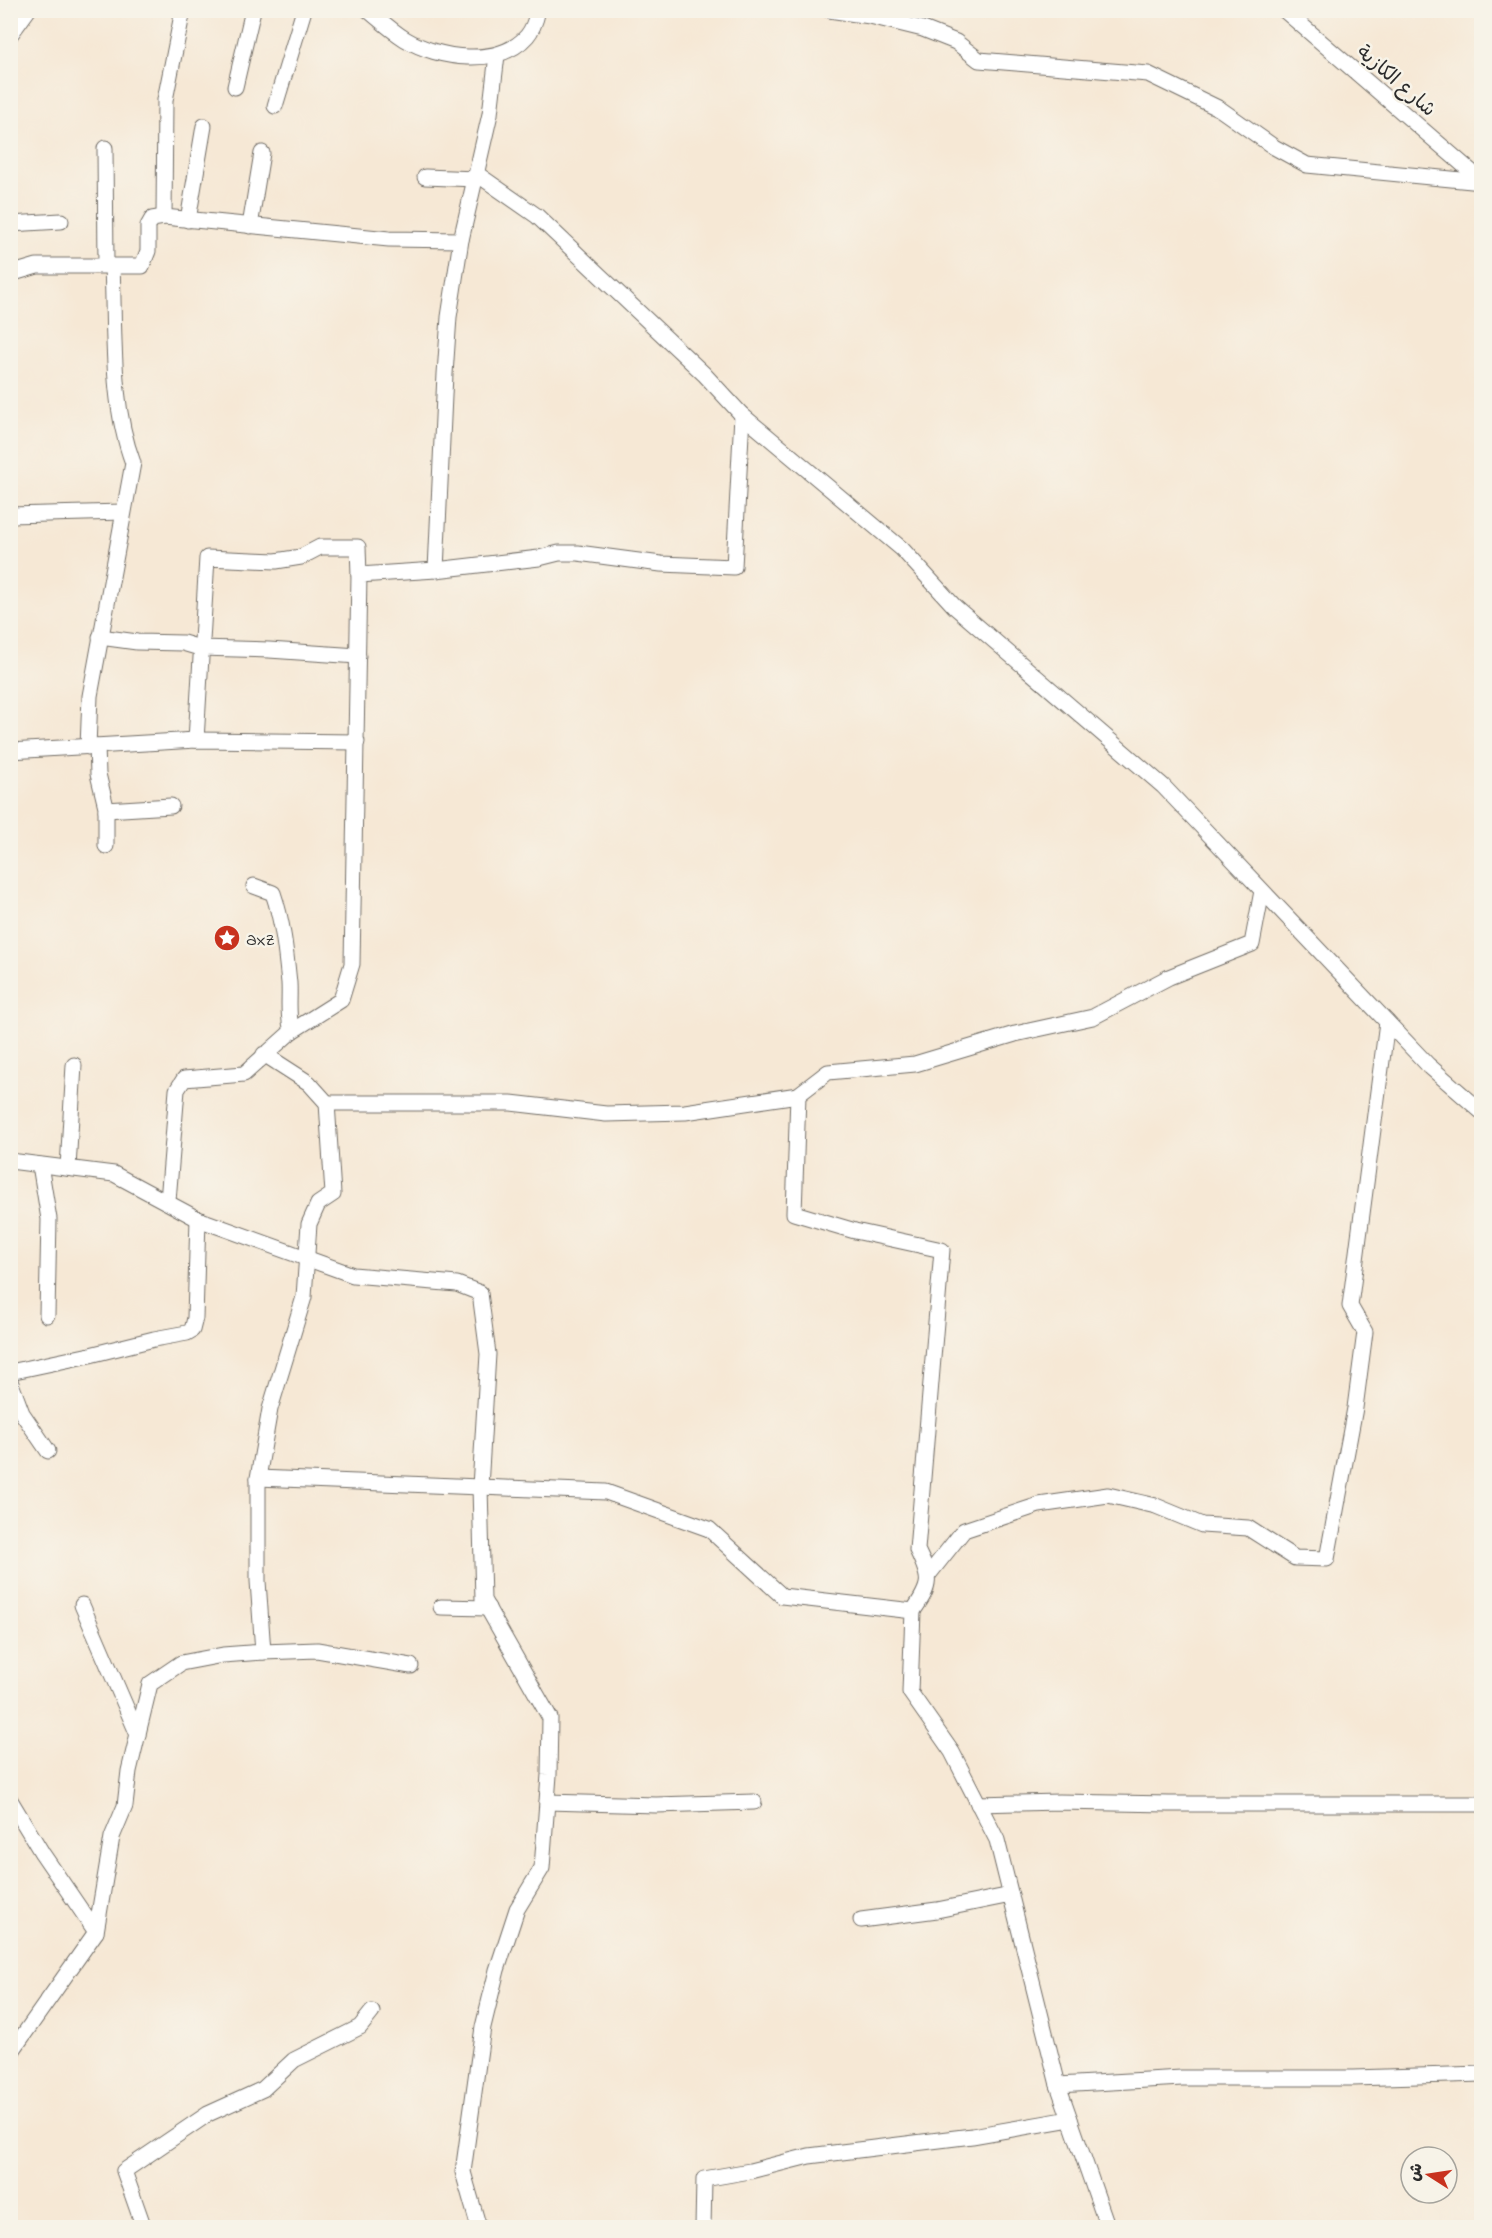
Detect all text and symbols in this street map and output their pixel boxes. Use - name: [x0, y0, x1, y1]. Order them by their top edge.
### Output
- street label: شارع الكازية: [1349, 39, 1441, 125]
- place icon: axz: [212, 923, 242, 953]
- place label: axz: [246, 926, 275, 955]
- north arrow: [1399, 2145, 1459, 2205]
- text: ش: [1403, 2161, 1430, 2183]

